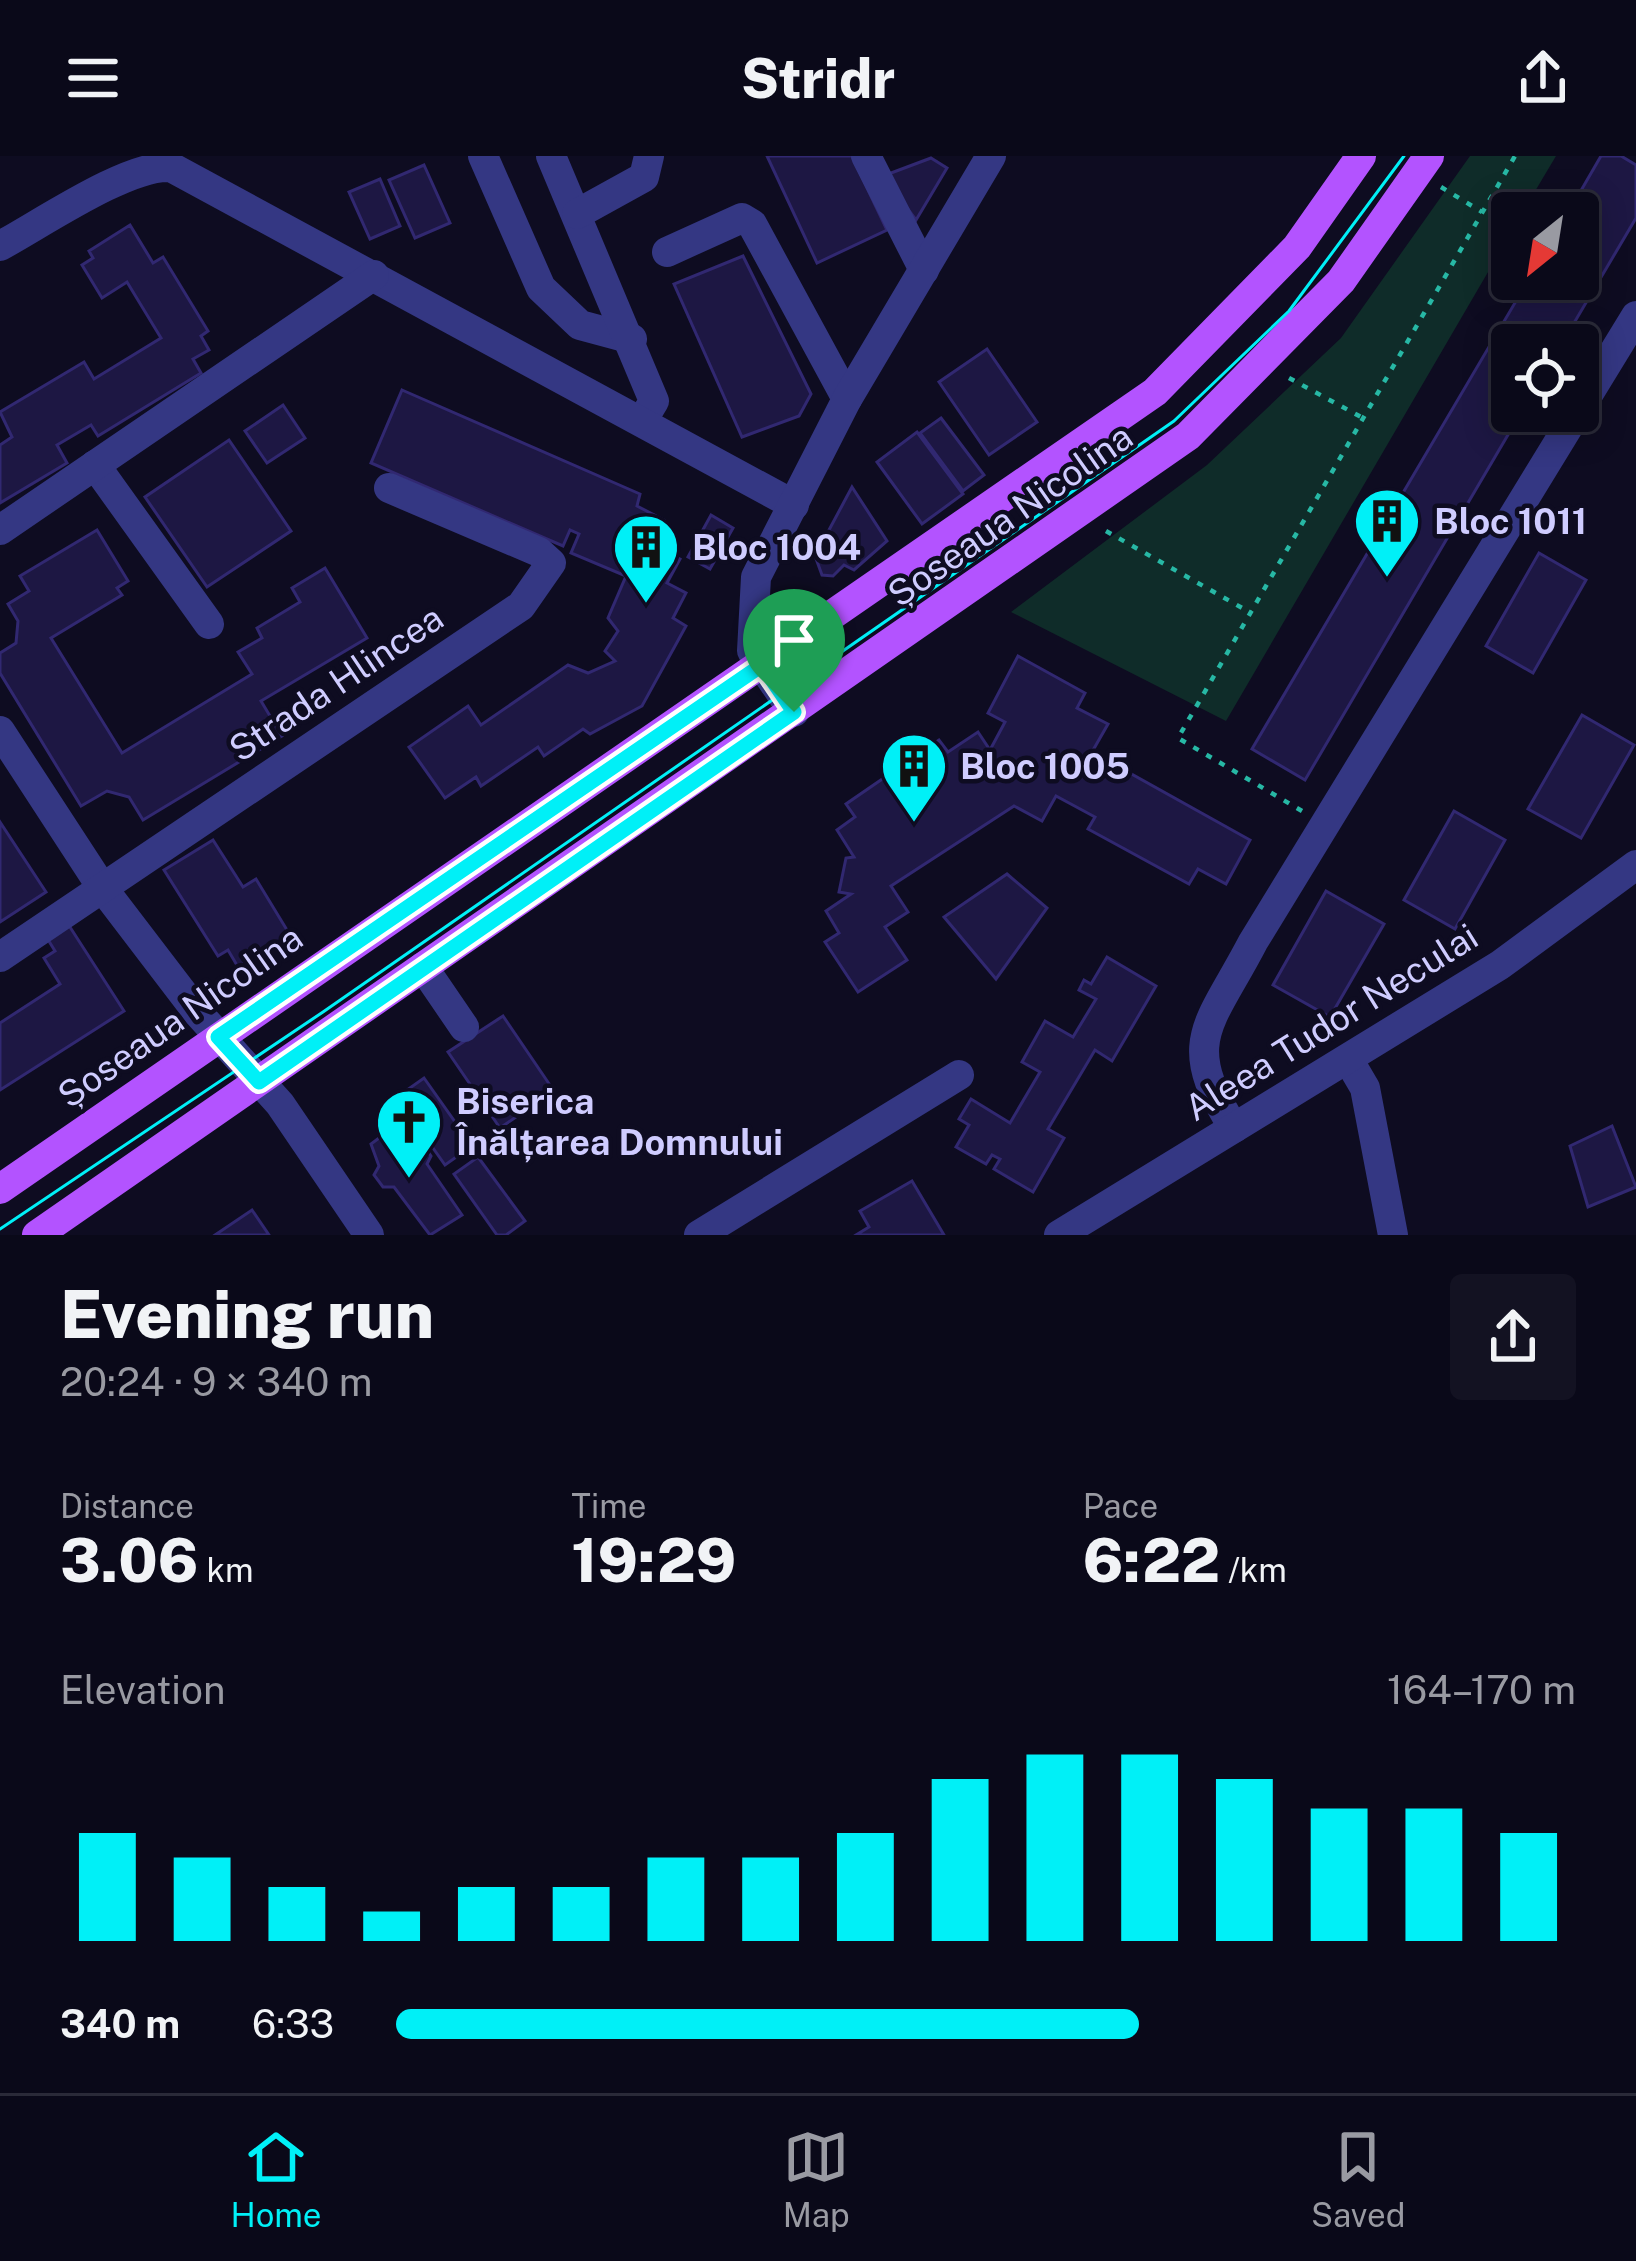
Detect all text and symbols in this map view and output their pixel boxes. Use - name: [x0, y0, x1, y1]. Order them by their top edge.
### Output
- icon: menu: [60, 45, 126, 111]
- icon: share: [1510, 45, 1576, 111]
- text: Stridr: [741, 47, 895, 110]
- north arrow: [1491, 192, 1599, 300]
- map controls: [1491, 192, 1599, 432]
- button: locate: [1491, 324, 1599, 432]
- street label: Șoseaua Nicolina: [880, 415, 1140, 615]
- building icon: Bloc 1011: [1352, 486, 1422, 580]
- place label: Bloc 1011: [1434, 500, 1587, 542]
- building icon: Bloc 1004: [611, 512, 681, 606]
- place label: Bloc 1004: [692, 526, 861, 568]
- pin: [743, 589, 845, 712]
- street label: Strada Hlincea: [221, 596, 451, 770]
- icon: arrive: [761, 607, 827, 673]
- building icon: Bloc 1005: [879, 731, 949, 825]
- place label: Bloc 1005: [960, 745, 1130, 787]
- street label: Aleea Tudor Neculai: [1177, 915, 1485, 1129]
- street label: Șoseaua Nicolina: [50, 916, 310, 1116]
- place label: Biserica Înălțarea Domnului: [454, 1080, 783, 1163]
- church icon: Biserica Înălțarea Domnului: [374, 1087, 444, 1181]
- button: share: [1450, 1274, 1576, 1400]
- text: Evening run: [60, 1275, 434, 1353]
- text: 20:24 · 9 × 340 m: [60, 1359, 373, 1405]
- text: Distance: [60, 1487, 194, 1525]
- text: Time: [571, 1487, 647, 1525]
- text: Pace: [1083, 1487, 1158, 1525]
- text: 3.06: [60, 1525, 198, 1596]
- text: 19:29: [571, 1525, 736, 1596]
- text: 6:22: [1083, 1525, 1220, 1596]
- text: km: [198, 1551, 253, 1589]
- text: /km: [1220, 1551, 1287, 1589]
- text: Elevation: [60, 1667, 226, 1713]
- text: 164–170 m: [1387, 1667, 1576, 1713]
- text: 340 m: [60, 2001, 180, 2047]
- text: 6:33: [252, 2001, 334, 2047]
- tab: Home: [231, 2124, 322, 2234]
- tab: Map: [783, 2124, 850, 2234]
- tab: Saved: [1311, 2124, 1405, 2234]

